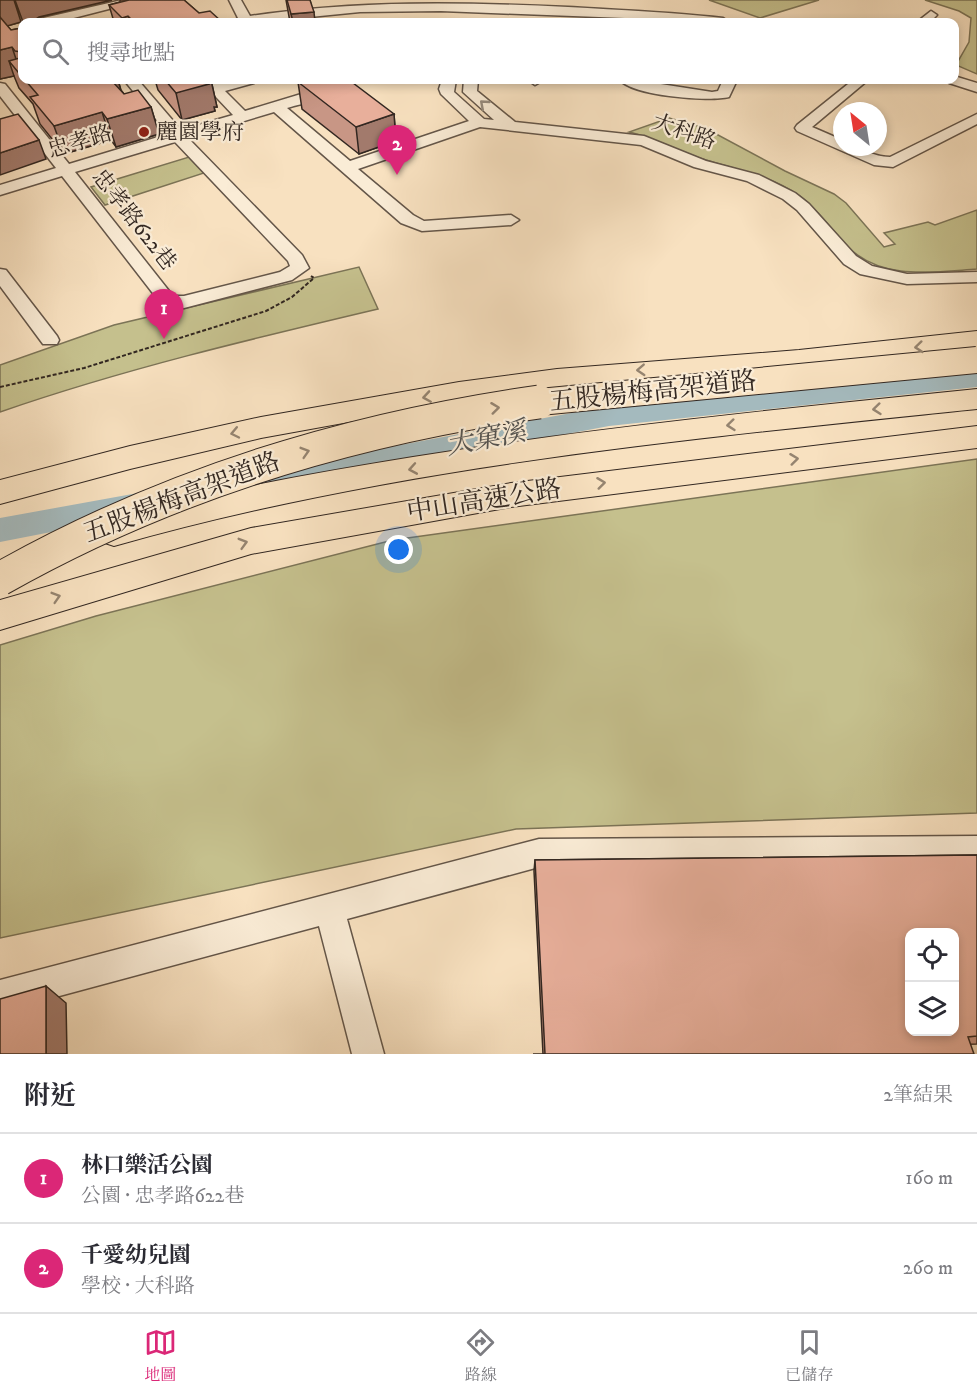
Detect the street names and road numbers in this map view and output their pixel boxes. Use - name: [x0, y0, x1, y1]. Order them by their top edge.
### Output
- street label: 大科路: [648, 108, 720, 156]
- street label: 忠孝路: [44, 119, 116, 165]
- street label: 忠孝路622巷: [86, 164, 182, 276]
- street label: 五股楊梅高架道路: [548, 365, 758, 419]
- street label: 五股楊梅高架道路: [79, 445, 285, 551]
- street label: 中山高速公路: [404, 473, 564, 529]

